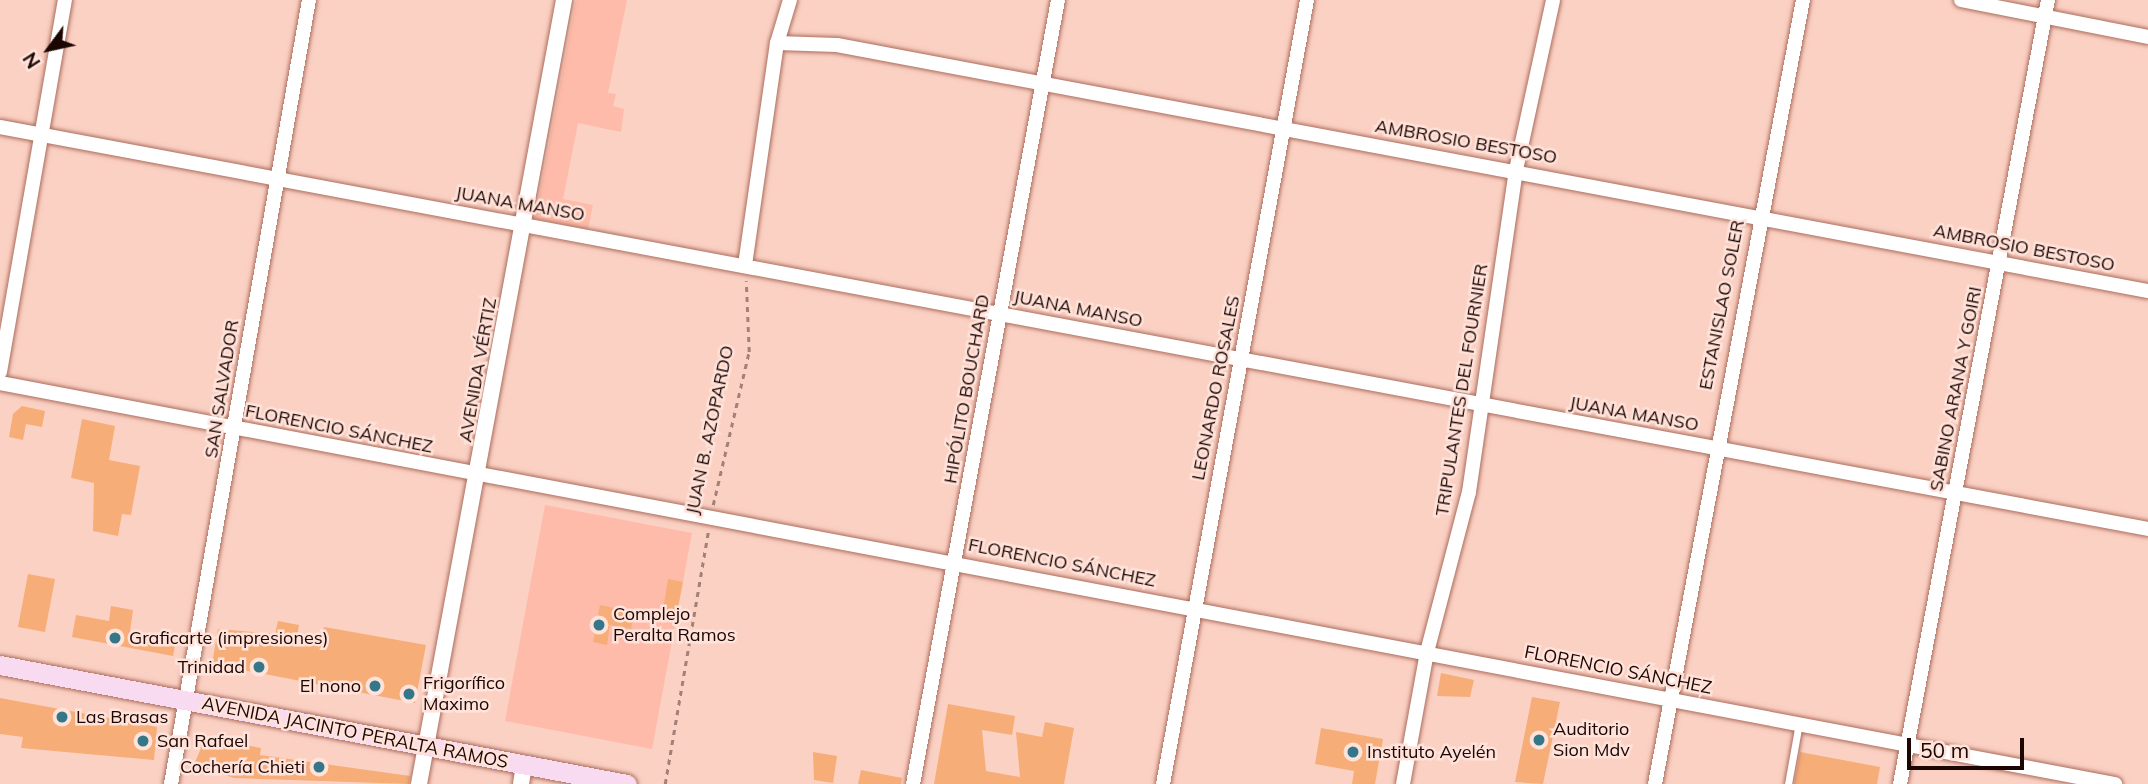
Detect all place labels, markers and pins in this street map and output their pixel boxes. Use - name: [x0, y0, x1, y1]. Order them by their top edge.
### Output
- place label: Complejo Peralta Ramos: [613, 604, 736, 646]
- marker: Complejo Peralta Ramos: [591, 617, 607, 633]
- place label: Graficarte (impresiones): [129, 627, 328, 649]
- marker: Graficarte (impresiones): [107, 630, 123, 646]
- place label: Trinidad: [177, 656, 245, 678]
- marker: Trinidad: [251, 659, 267, 675]
- place label: Frigorífico Maximo: [423, 673, 505, 716]
- place label: El nono: [300, 675, 361, 697]
- marker: El nono: [367, 678, 383, 694]
- marker: Frigorífico Maximo: [401, 686, 417, 702]
- place label: Las Brasas: [76, 706, 168, 728]
- marker: Las Brasas: [54, 709, 70, 725]
- place label: Auditorio Sion Mdv: [1553, 719, 1630, 762]
- place label: San Rafael: [157, 730, 248, 752]
- marker: Auditorio Sion Mdv: [1531, 732, 1547, 748]
- marker: San Rafael: [135, 733, 151, 749]
- place label: Instituto Ayelén: [1367, 741, 1496, 763]
- marker: Instituto Ayelén: [1345, 744, 1361, 760]
- place label: Cochería Chieti: [180, 756, 305, 778]
- marker: Cochería Chieti: [311, 759, 327, 775]

